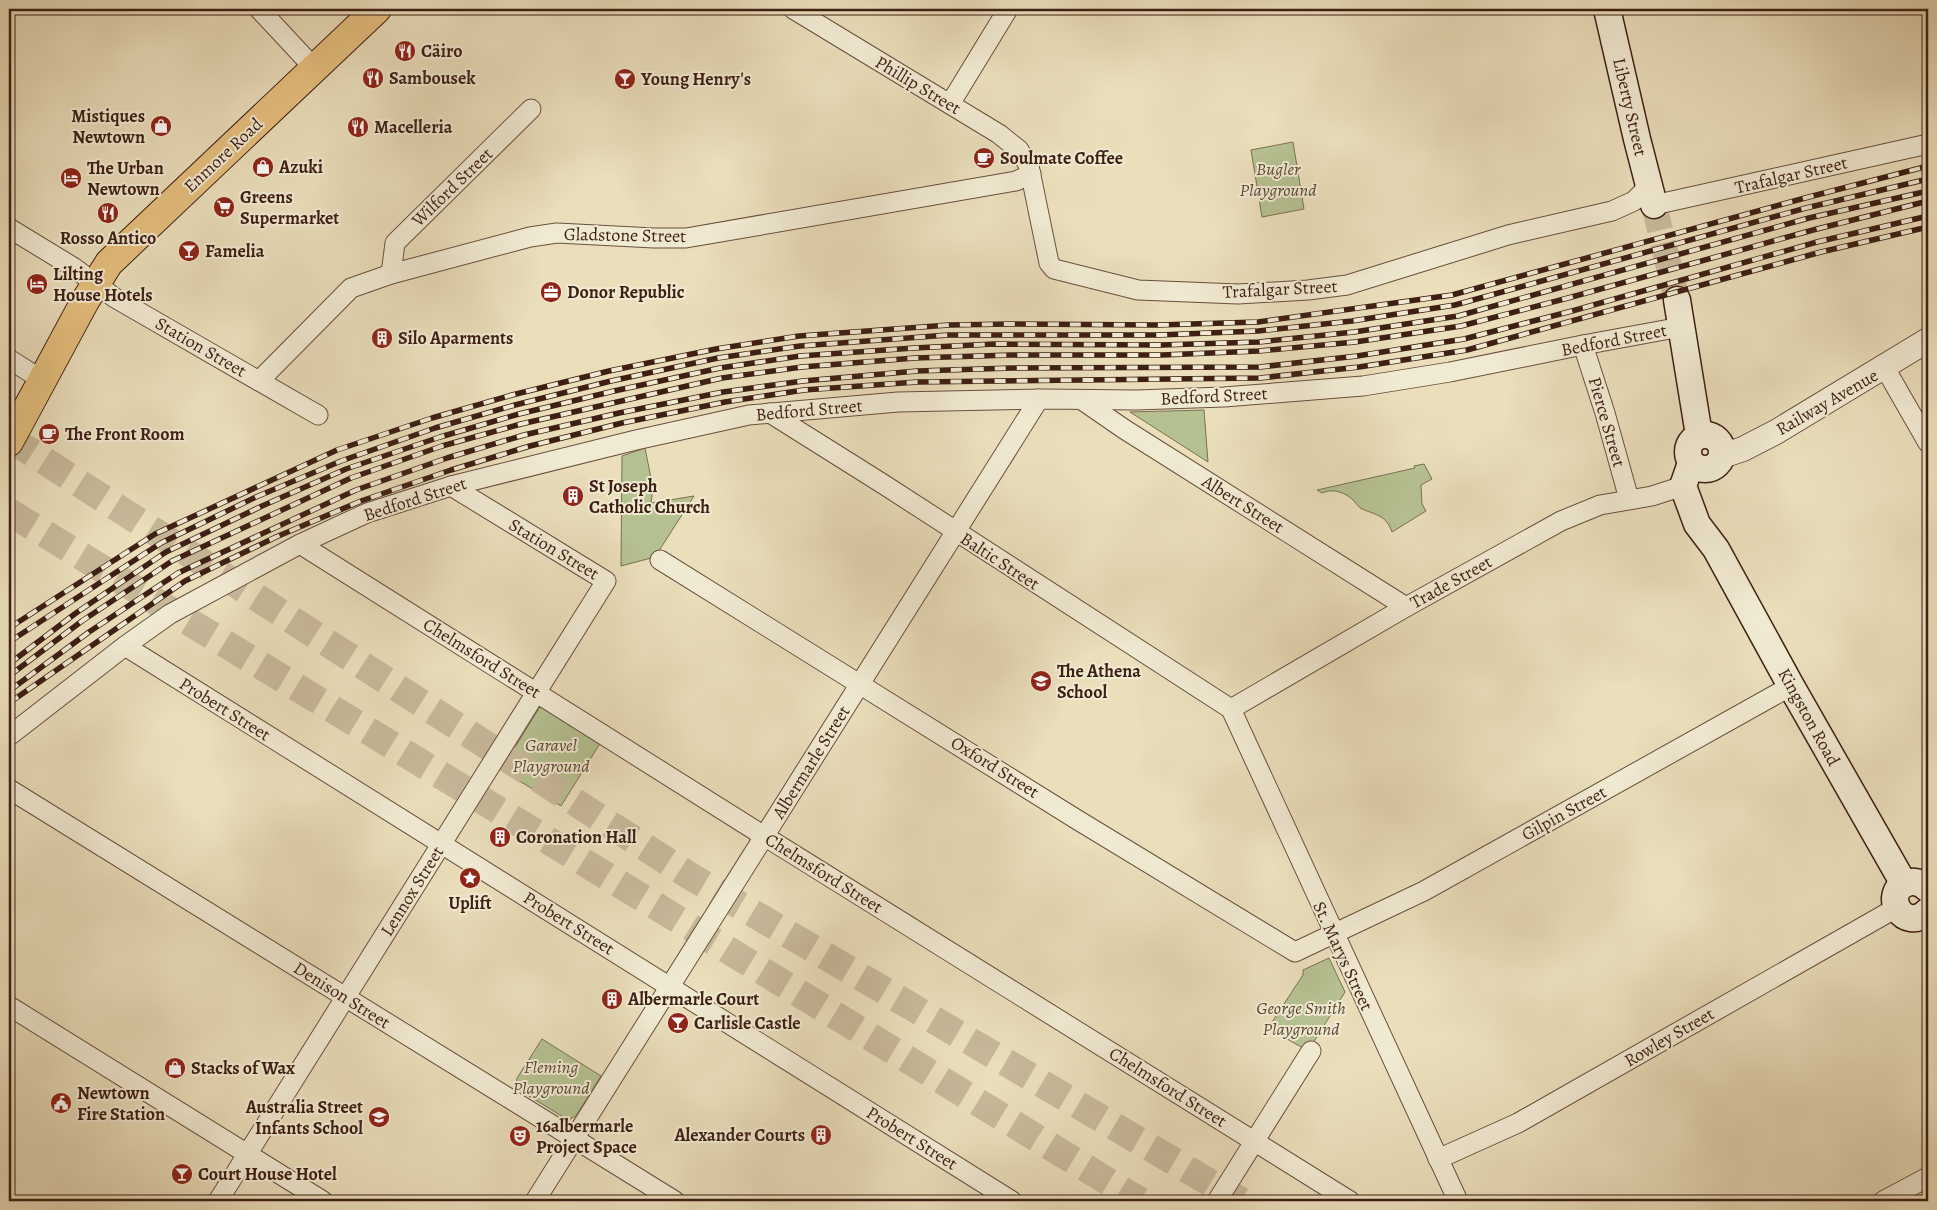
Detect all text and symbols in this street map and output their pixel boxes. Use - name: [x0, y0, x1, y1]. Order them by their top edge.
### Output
- restaurant icon: Cäiro: [393, 39, 417, 63]
- place label: Cäiro: [421, 39, 462, 63]
- street label: Phillip Street: [871, 50, 965, 120]
- street label: Liberty Street: [1607, 56, 1653, 159]
- restaurant icon: Sambousek: [361, 66, 385, 90]
- place label: Sambousek: [389, 66, 476, 90]
- bar icon: Young Henry's: [613, 67, 637, 91]
- place label: Young Henry's: [640, 67, 751, 91]
- place label: Mistiques Newtown: [71, 104, 145, 149]
- street label: Enmore Road: [178, 112, 268, 198]
- shop icon: Mistiques Newtown: [149, 114, 173, 138]
- restaurant icon: Macelleria: [346, 115, 370, 139]
- place label: Macelleria: [374, 115, 453, 139]
- street label: Wilford Street: [405, 142, 498, 233]
- cafe icon: Soulmate Coffee: [972, 146, 996, 170]
- place label: Soulmate Coffee: [1000, 146, 1123, 170]
- street label: Trafalgar Street: [1732, 150, 1850, 200]
- shop icon: Azuki: [251, 155, 275, 179]
- place label: Azuki: [278, 155, 323, 179]
- place label: The Urban Newtown: [87, 156, 164, 201]
- park label: Bugler Playground: [1239, 157, 1317, 202]
- hotel icon: The Urban Newtown: [59, 166, 83, 190]
- place label: Greens Supermarket: [240, 185, 339, 230]
- supermarket icon: Greens Supermarket: [212, 195, 236, 219]
- restaurant icon: Rosso Antico: [96, 201, 120, 225]
- street label: Gladstone Street: [564, 222, 686, 248]
- place label: Rosso Antico: [60, 226, 156, 250]
- bar icon: Famelia: [177, 239, 201, 263]
- place label: Famelia: [205, 239, 265, 263]
- place label: Lilting House Hotels: [53, 262, 153, 307]
- hotel icon: Lilting House Hotels: [25, 272, 49, 296]
- street label: Trafalgar Street: [1222, 274, 1338, 304]
- office icon: Donor Republic: [539, 280, 563, 304]
- place label: Donor Republic: [567, 280, 685, 304]
- street label: Station Street: [151, 311, 251, 383]
- street label: Bedford Street: [1559, 318, 1669, 362]
- building icon: Silo Aparments: [370, 326, 394, 350]
- place label: Silo Aparments: [398, 326, 513, 350]
- street label: Railway Avenue: [1772, 363, 1882, 441]
- street label: Pierce Street: [1583, 374, 1631, 470]
- street label: Bedford Street: [1160, 381, 1268, 411]
- street label: Bedford Street: [755, 393, 863, 427]
- cafe icon: The Front Room: [37, 422, 61, 446]
- place label: The Front Room: [65, 422, 185, 446]
- street label: Albert Street: [1197, 469, 1289, 539]
- street label: Bedford Street: [360, 471, 470, 527]
- place label: St Joseph Catholic Church: [589, 474, 710, 519]
- building icon: St Joseph Catholic Church: [561, 484, 585, 508]
- street label: Station Street: [504, 513, 604, 585]
- street label: Baltic Street: [956, 526, 1044, 596]
- street label: Trade Street: [1406, 550, 1496, 614]
- street label: Chelmsford Street: [419, 612, 545, 704]
- place label: The Athena School: [1057, 659, 1141, 704]
- street label: Kingston Road: [1772, 664, 1846, 770]
- school or university icon: The Athena School: [1029, 669, 1053, 693]
- street label: Probert Street: [175, 671, 275, 747]
- street label: Albermarle Street: [766, 701, 855, 824]
- street label: Oxford Street: [946, 730, 1044, 804]
- park label: Garavel Playground: [512, 733, 590, 778]
- street label: Gilpin Street: [1517, 780, 1611, 846]
- building icon: Coronation Hall: [488, 825, 512, 849]
- place label: Coronation Hall: [516, 825, 637, 849]
- street label: Chelmsford Street: [761, 827, 887, 919]
- street label: Lennox Street: [375, 841, 449, 941]
- place icon: Uplift: [458, 866, 482, 890]
- street label: Probert Street: [519, 885, 619, 961]
- place label: Uplift: [448, 891, 492, 915]
- street label: St. Marys Street: [1307, 898, 1379, 1015]
- street label: Denison Street: [289, 956, 395, 1034]
- building icon: Albermarle Court: [600, 987, 624, 1011]
- place label: Albermarle Court: [627, 987, 759, 1011]
- park label: George Smith Playground: [1256, 996, 1346, 1041]
- street label: Rowley Street: [1620, 1002, 1718, 1072]
- bar icon: Carlisle Castle: [666, 1011, 690, 1035]
- place label: Carlisle Castle: [694, 1011, 801, 1035]
- street label: Chelmsford Street: [1105, 1041, 1231, 1133]
- park label: Fleming Playground: [512, 1055, 590, 1100]
- shop icon: Stacks of Wax: [163, 1056, 187, 1080]
- place label: Stacks of Wax: [191, 1056, 295, 1080]
- place label: Newtown Fire Station: [77, 1081, 165, 1126]
- public building icon: Newtown Fire Station: [49, 1091, 73, 1115]
- place label: Australia Street Infants School: [245, 1095, 363, 1140]
- street label: Probert Street: [862, 1100, 962, 1176]
- school or university icon: Australia Street Infants School: [367, 1105, 391, 1129]
- place label: 16albermarle Project Space: [536, 1114, 637, 1159]
- place label: Alexander Courts: [673, 1123, 805, 1147]
- building icon: Alexander Courts: [809, 1123, 833, 1147]
- theatre icon: 16albermarle Project Space: [508, 1124, 532, 1148]
- bar icon: Court House Hotel: [170, 1162, 194, 1186]
- place label: Court House Hotel: [198, 1162, 337, 1186]

